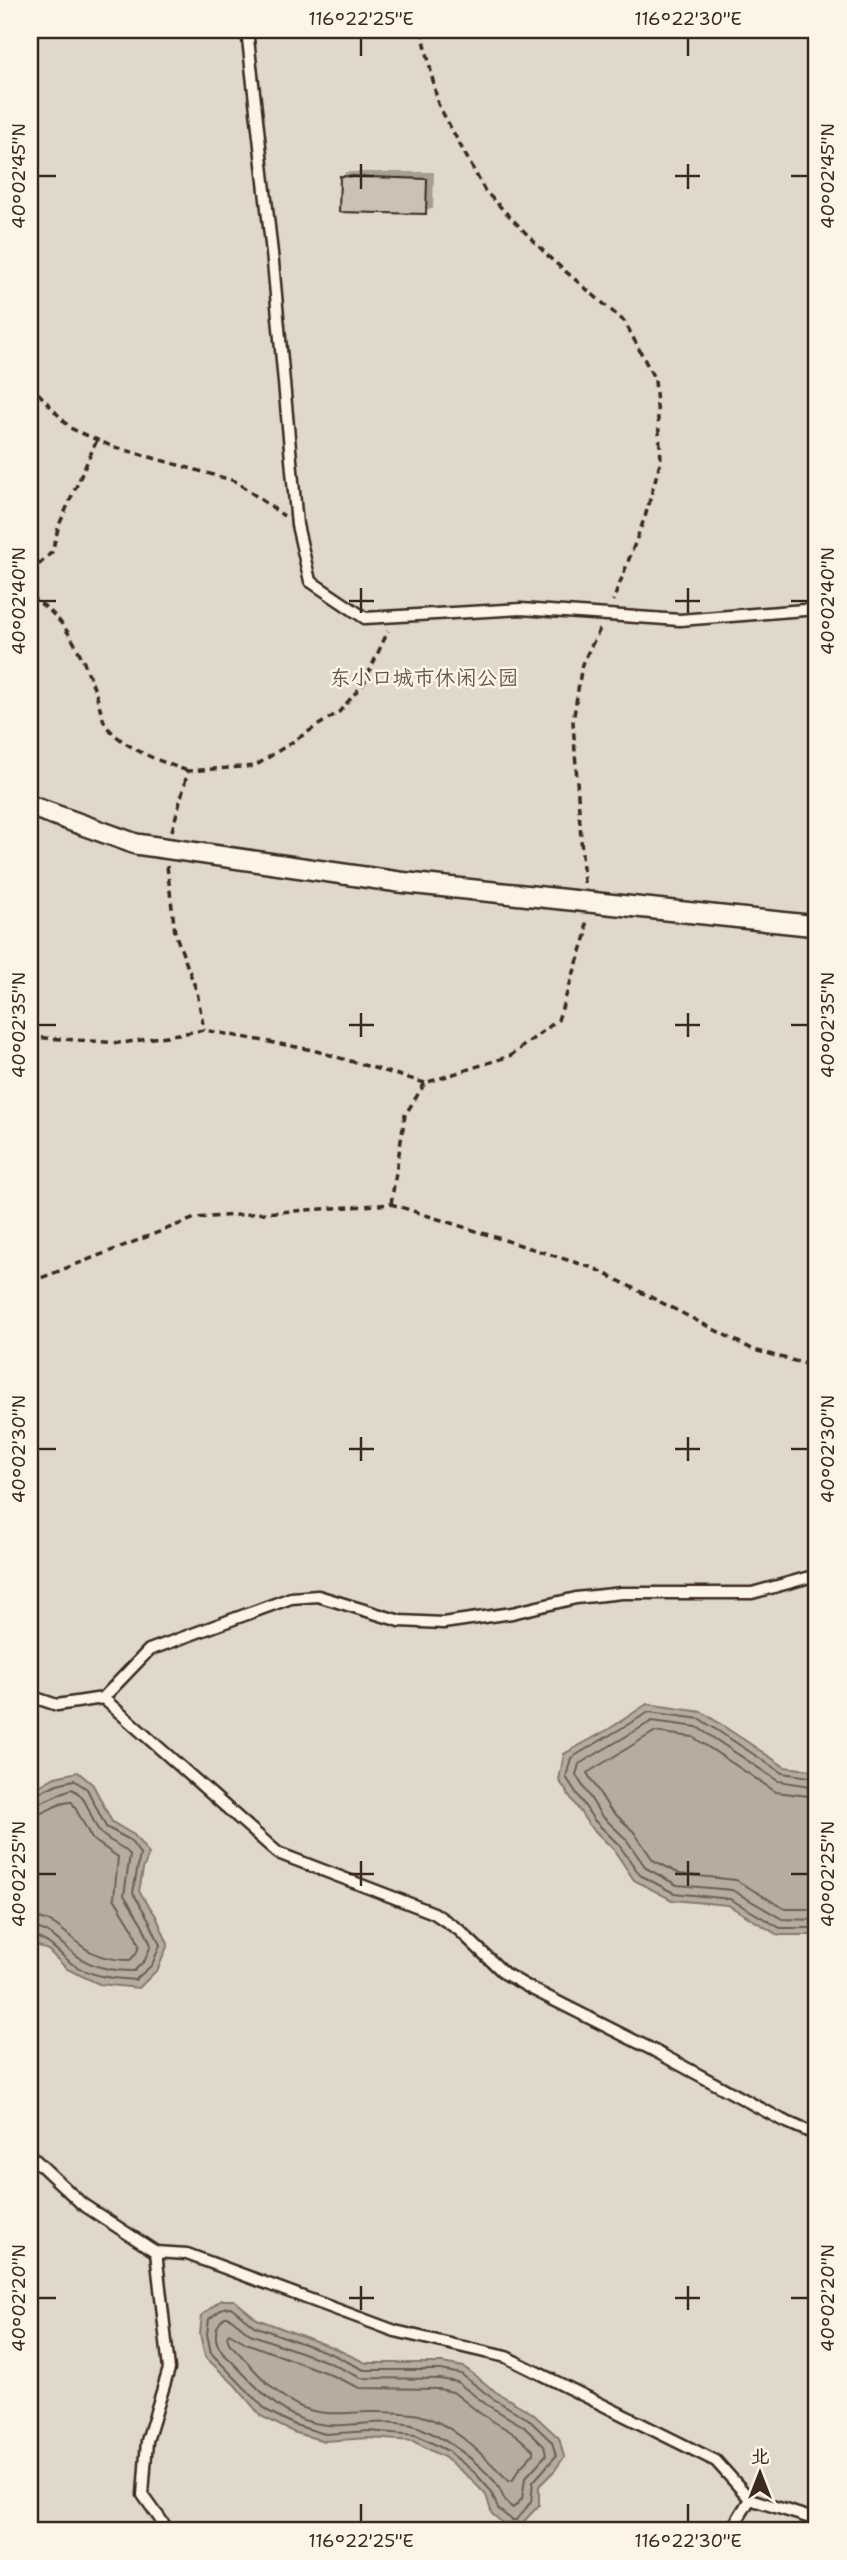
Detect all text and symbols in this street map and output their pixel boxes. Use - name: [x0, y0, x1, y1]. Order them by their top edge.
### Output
- text: 116°22'25"E: [308, 7, 414, 31]
- text: 116°22'30"E: [634, 7, 742, 31]
- text: 40°02'45"N: [7, 123, 31, 229]
- text: 40°02'45"N: [816, 123, 840, 229]
- text: 40°02'40"N: [7, 547, 31, 655]
- text: 40°02'40"N: [816, 547, 840, 655]
- park label: 东小口城市休闲公园: [330, 664, 519, 692]
- text: 40°02'35"N: [7, 972, 31, 1078]
- text: 40°02'35"N: [816, 972, 840, 1078]
- text: 40°02'30"N: [7, 1395, 31, 1503]
- text: 40°02'30"N: [816, 1395, 840, 1503]
- text: 40°02'25"N: [7, 1821, 31, 1927]
- text: 40°02'25"N: [816, 1821, 840, 1927]
- text: 40°02'20"N: [7, 2244, 31, 2352]
- text: 40°02'20"N: [816, 2244, 840, 2352]
- north arrow: [724, 2438, 794, 2508]
- text: 北: [750, 2444, 770, 2469]
- text: 116°22'25"E: [308, 2529, 414, 2553]
- text: 116°22'30"E: [634, 2529, 742, 2553]

